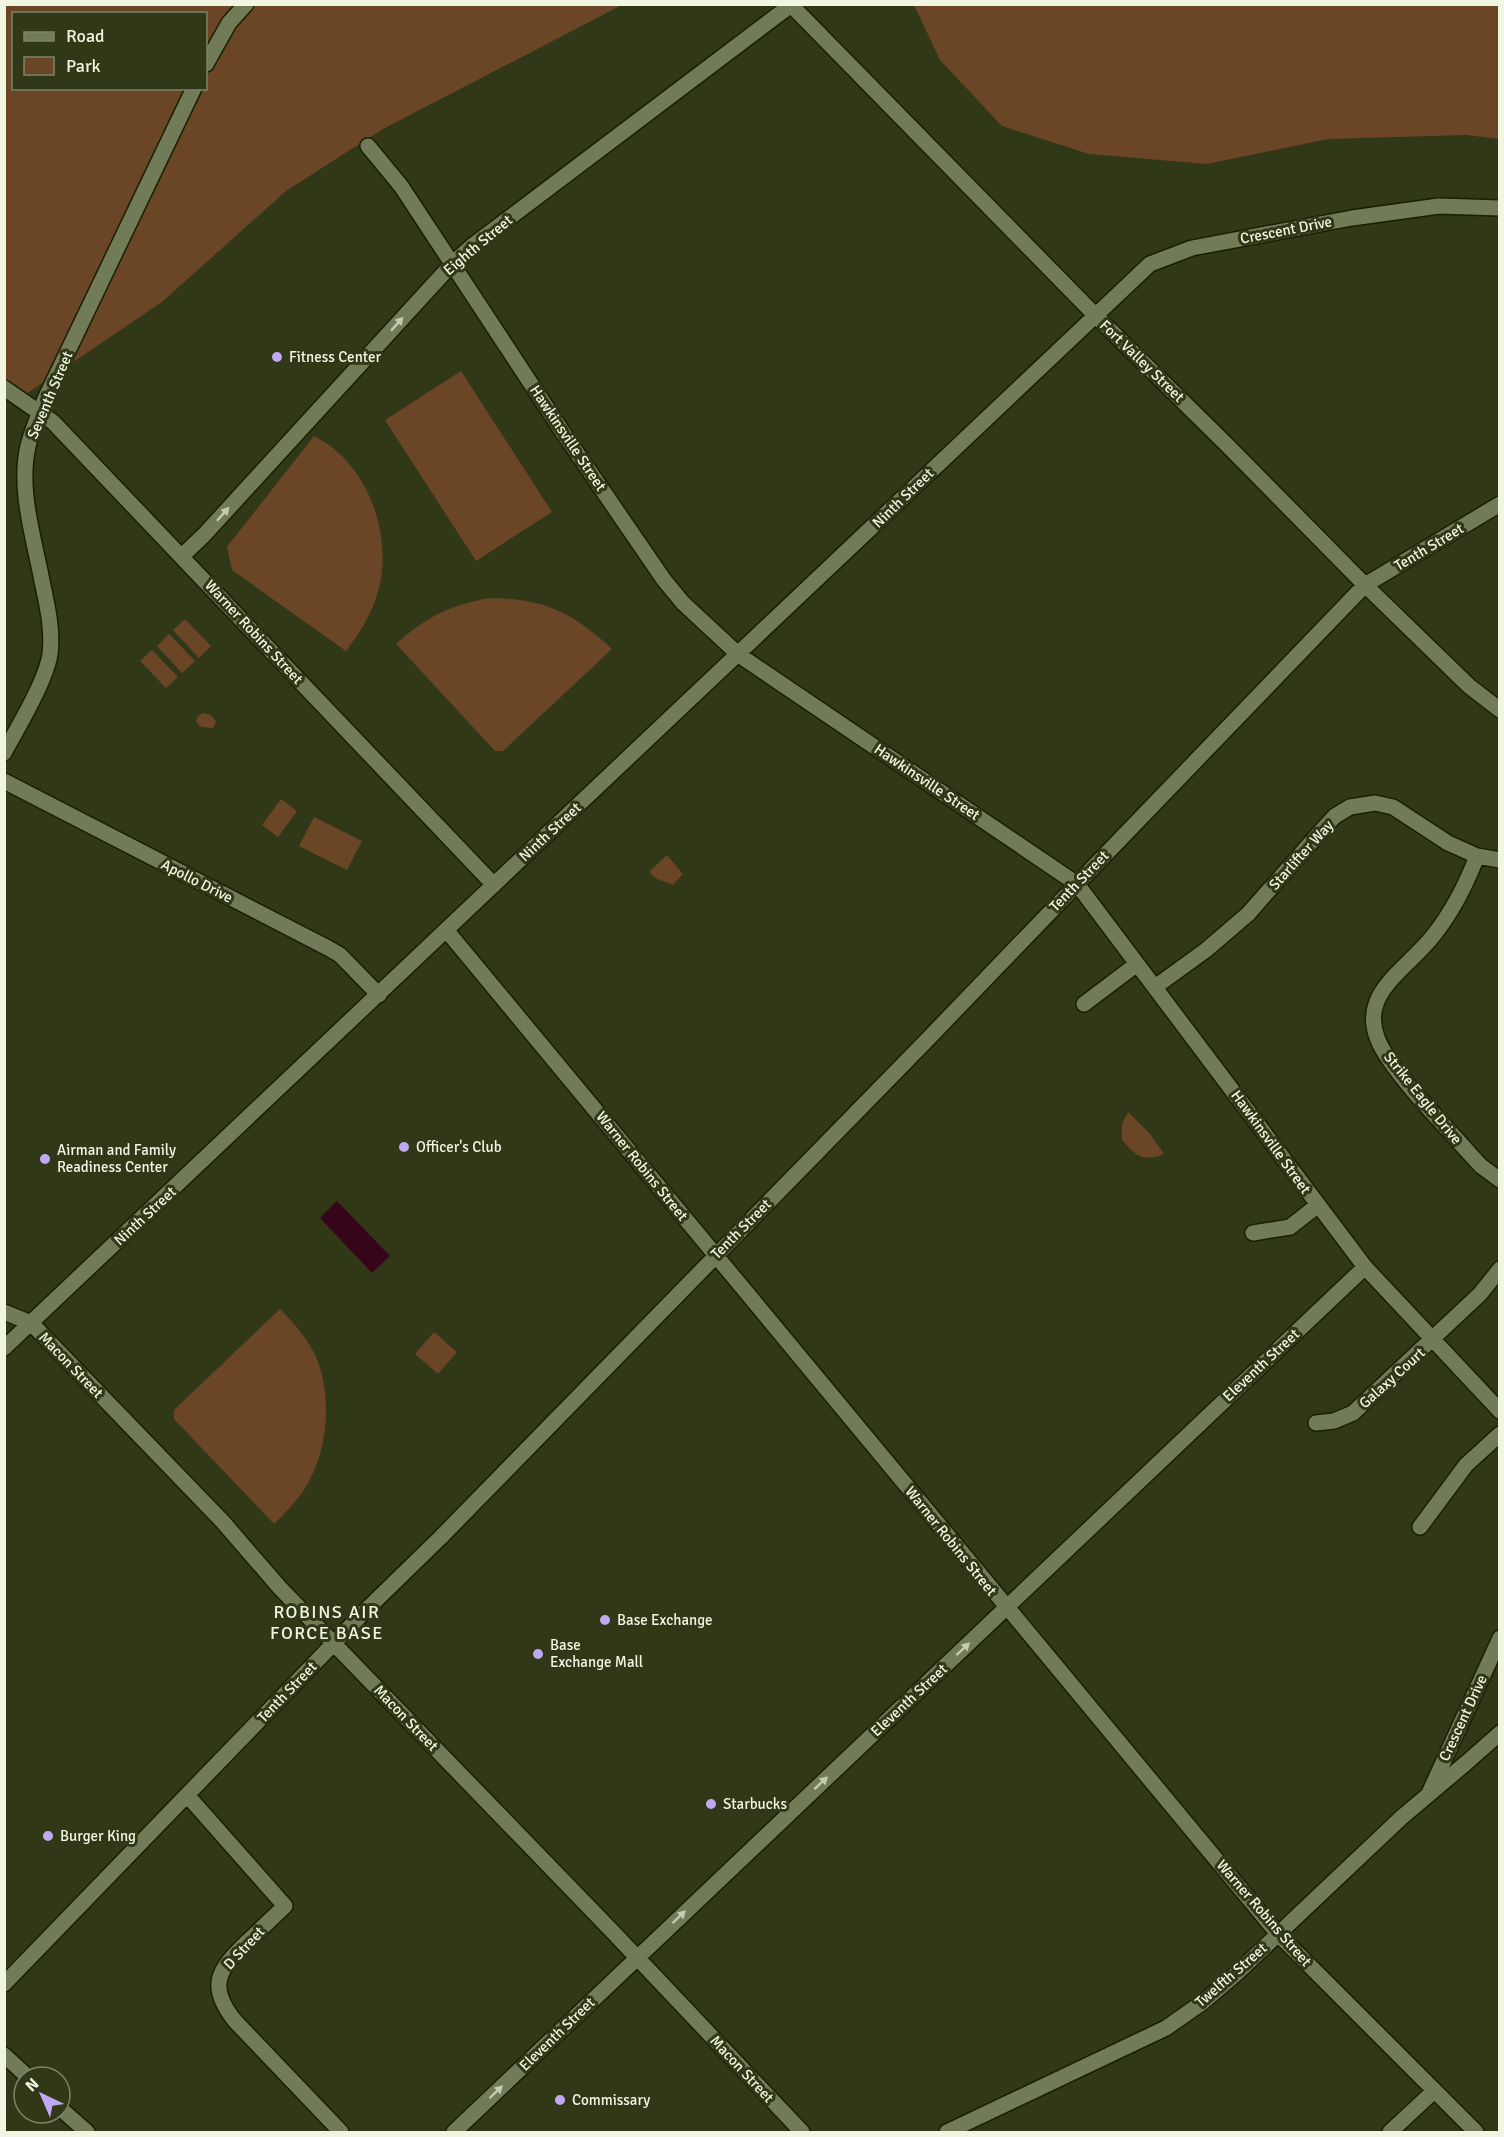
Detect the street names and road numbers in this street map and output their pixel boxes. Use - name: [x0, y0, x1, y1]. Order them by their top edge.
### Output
- street label: Eighth Street: [440, 211, 516, 279]
- street label: Crescent Drive: [1239, 212, 1333, 248]
- street label: Fort Valley Street: [1096, 316, 1188, 406]
- street label: Seventh Street: [23, 348, 77, 442]
- street label: Hawkinsville Street: [526, 382, 610, 494]
- street label: Ninth Street: [869, 464, 937, 532]
- street label: Tenth Street: [1391, 519, 1467, 575]
- street label: Warner Robins Street: [201, 576, 307, 688]
- street label: Hawkinsville Street: [871, 740, 983, 824]
- street label: Ninth Street: [515, 799, 585, 865]
- street label: Starlifter Way: [1265, 816, 1337, 894]
- street label: Tenth Street: [1046, 847, 1112, 915]
- street label: Apollo Drive: [158, 855, 236, 907]
- street label: Strike Eagle Drive: [1380, 1048, 1466, 1148]
- street label: Hawkinsville Street: [1227, 1087, 1315, 1197]
- street label: Warner Robins Street: [592, 1108, 692, 1224]
- street label: Ninth Street: [110, 1183, 180, 1249]
- street label: Tenth Street: [707, 1195, 775, 1263]
- street label: Eleventh Street: [1219, 1325, 1303, 1405]
- street label: Macon Street: [35, 1328, 107, 1402]
- street label: Galaxy Court: [1355, 1344, 1429, 1412]
- street label: Warner Robins Street: [901, 1483, 1001, 1599]
- street label: Tenth Street: [254, 1658, 320, 1726]
- street label: Eleventh Street: [867, 1660, 951, 1740]
- street label: Crescent Drive: [1435, 1672, 1491, 1764]
- street label: Macon Street: [370, 1681, 442, 1755]
- street label: Warner Robins Street: [1213, 1856, 1315, 1970]
- street label: D Street: [220, 1923, 268, 1973]
- street label: Twelfth Street: [1191, 1939, 1271, 2011]
- street label: Eleventh Street: [515, 1993, 599, 2075]
- street label: Macon Street: [706, 2032, 778, 2106]

